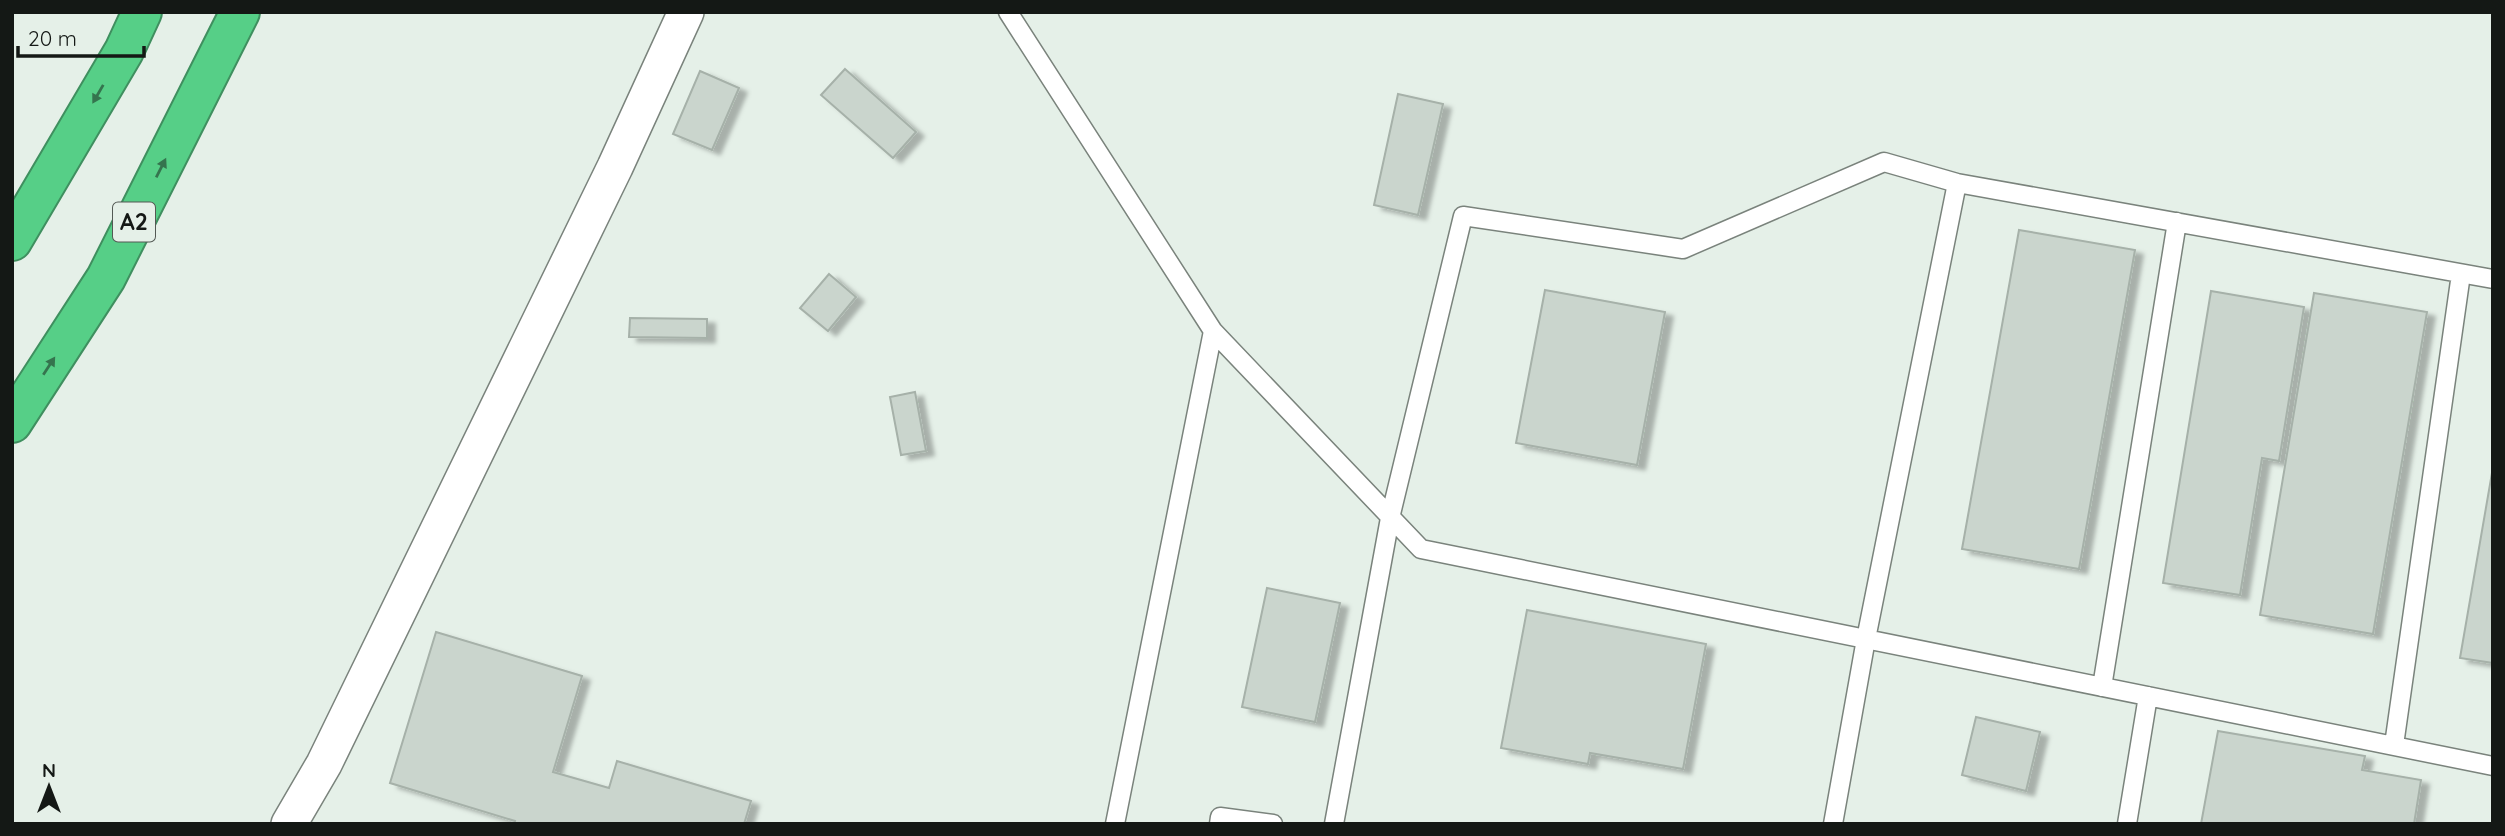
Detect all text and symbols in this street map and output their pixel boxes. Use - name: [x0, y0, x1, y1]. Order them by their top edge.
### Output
- scale bar: [18, 14, 144, 58]
- text: 20 m: [28, 25, 77, 51]
- one-way arrow: [92, 84, 104, 103]
- one-way arrow: [156, 158, 167, 178]
- road number: A2: [113, 202, 155, 242]
- one-way arrow: [42, 357, 56, 375]
- north arrow: [14, 752, 84, 822]
- text: N: [42, 758, 56, 782]

